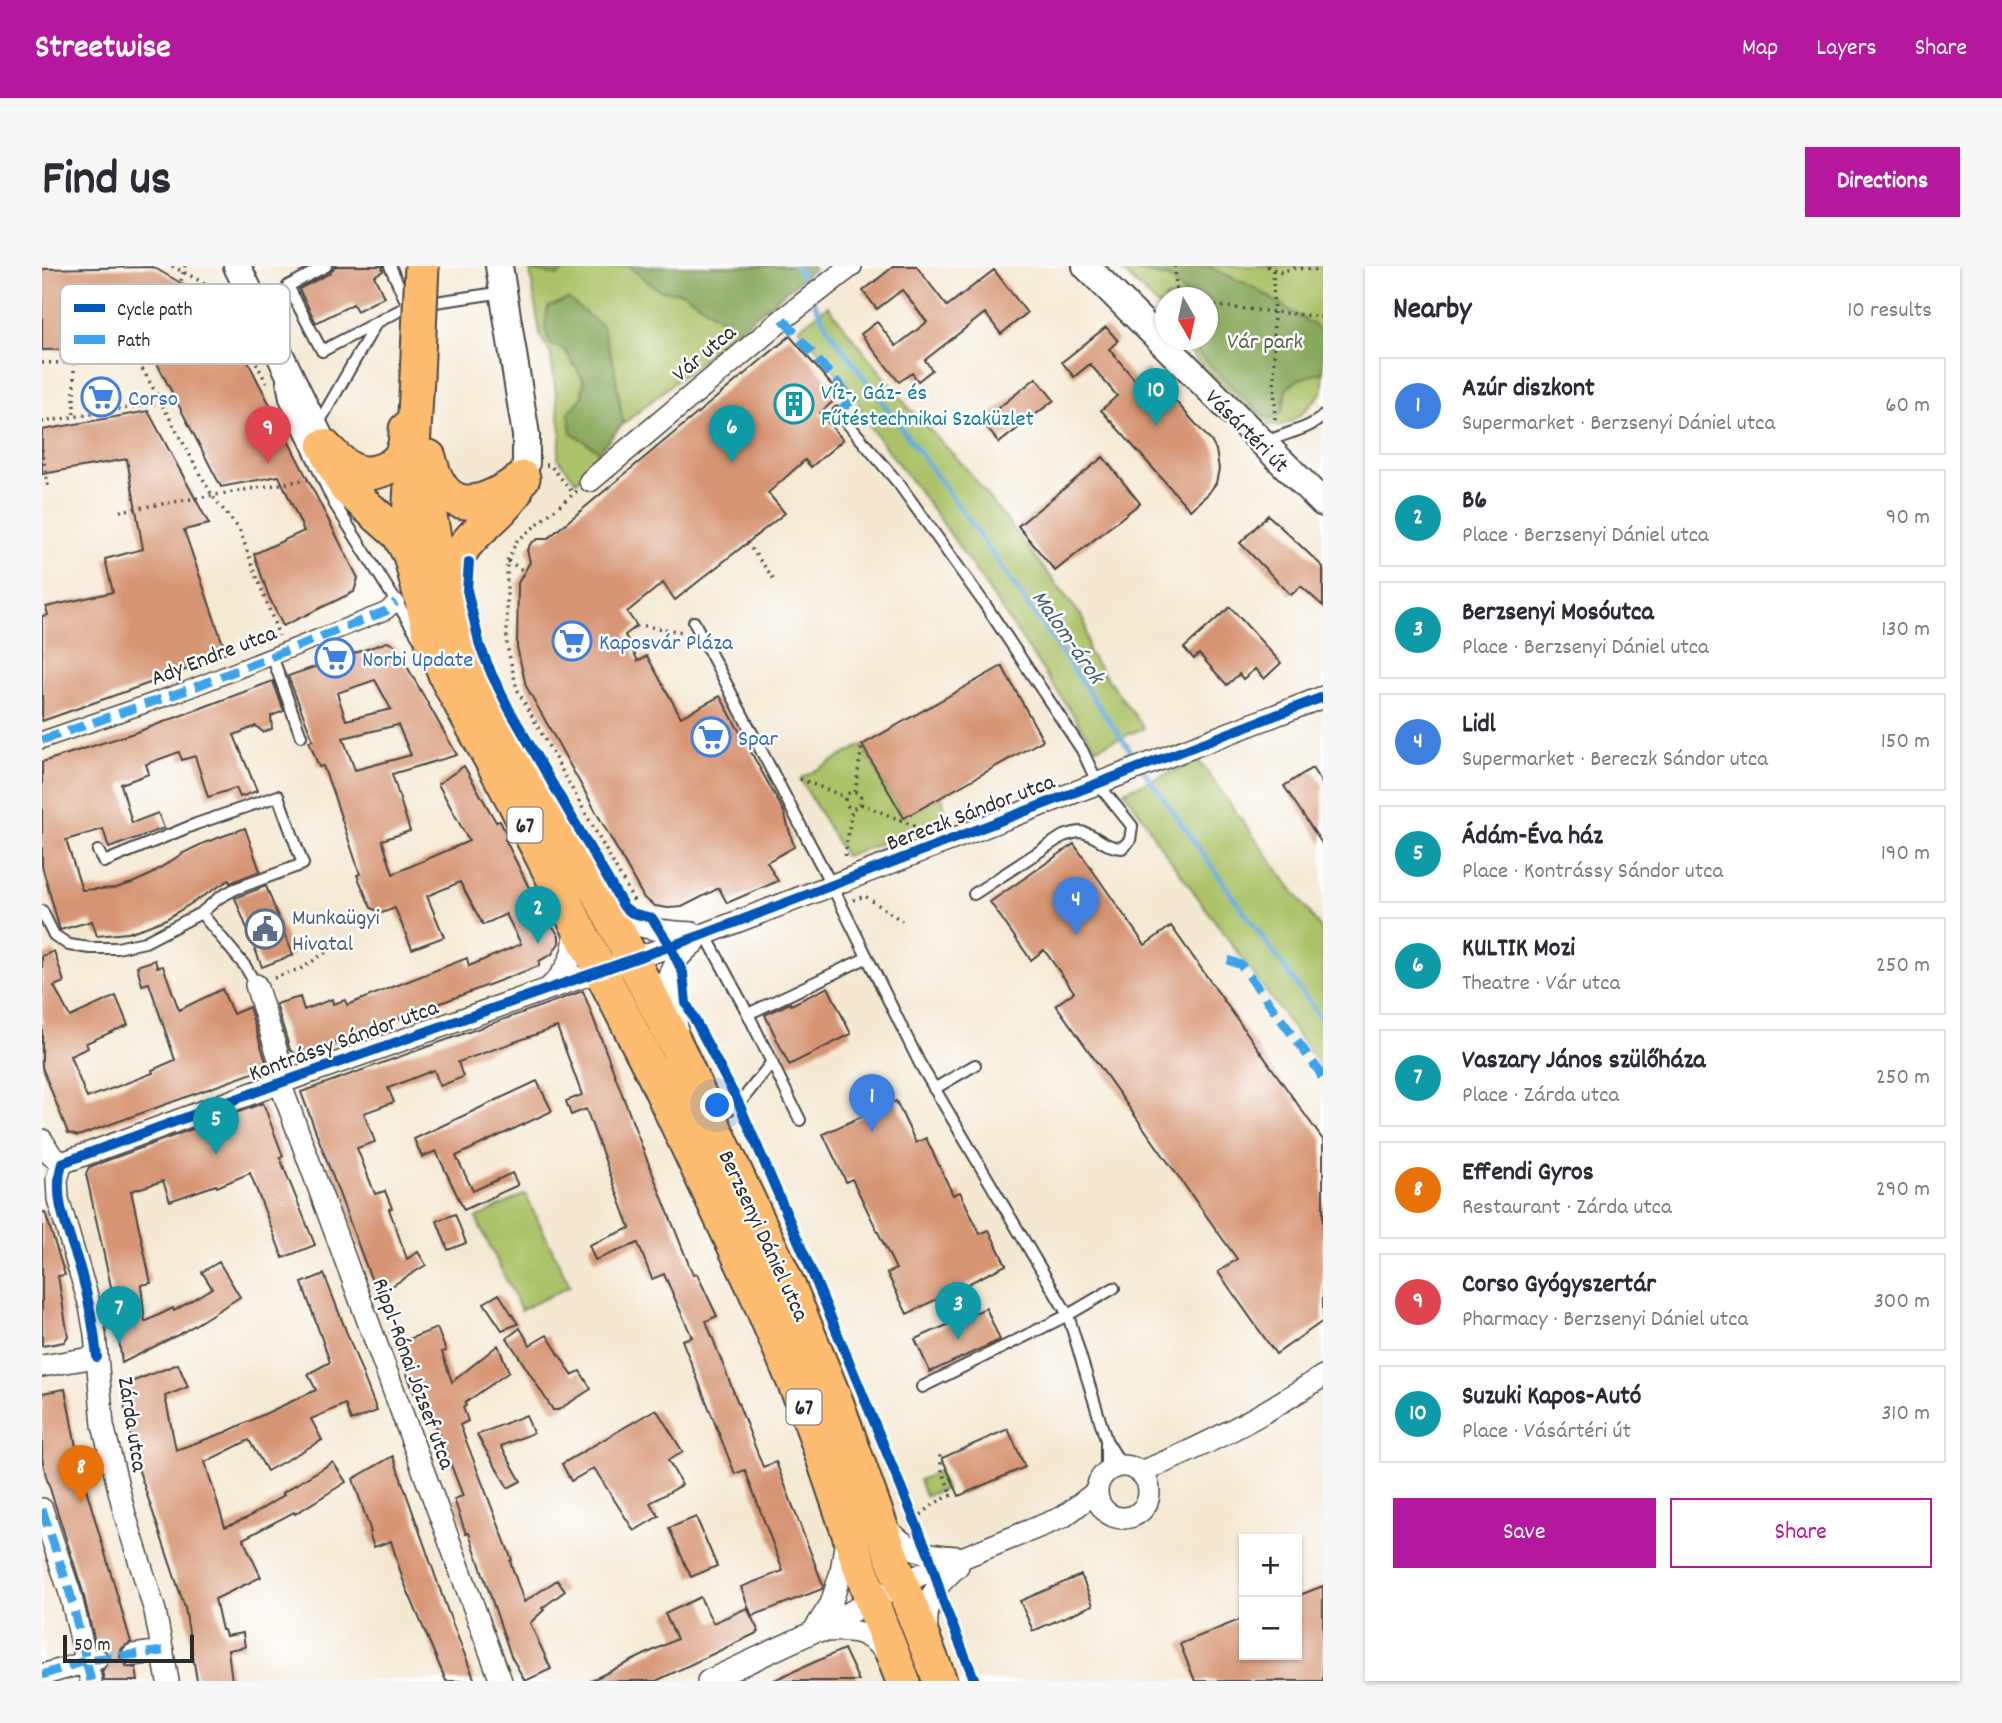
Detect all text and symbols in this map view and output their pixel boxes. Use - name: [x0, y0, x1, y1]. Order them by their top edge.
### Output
- text: Streetwise: [35, 26, 171, 73]
- text: Map: [1742, 32, 1778, 66]
- text: Layers: [1816, 32, 1877, 66]
- text: Share: [1915, 32, 1967, 66]
- text: Find us: [42, 147, 171, 217]
- button: Directions: [1805, 147, 1960, 217]
- legend: [60, 284, 290, 364]
- north arrow: [1155, 287, 1218, 350]
- text: Nearby: [1393, 290, 1471, 333]
- text: 10 results: [1847, 295, 1932, 328]
- text: Cycle path: [117, 298, 192, 325]
- street label: Vár utca: [666, 317, 745, 391]
- park label: Vár park: [1227, 327, 1303, 360]
- text: Path: [117, 329, 150, 356]
- pin: 10: [1133, 368, 1179, 426]
- text: Azúr diszkont: [1462, 371, 1595, 408]
- supermarket icon: Corso: [80, 376, 122, 418]
- place label: Víz-, Gáz- és Fűtéstechnikai Szaküzlet: [821, 378, 1034, 437]
- building icon: Víz-, Gáz- és Fűtéstechnikai Szaküzlet: [773, 383, 815, 425]
- street label: Vásártéri út: [1196, 383, 1295, 482]
- place label: Corso: [128, 384, 178, 417]
- text: 1: [1415, 390, 1421, 423]
- text: 60 m: [1885, 390, 1930, 423]
- pin: 6: [709, 405, 755, 463]
- pin: 9: [245, 406, 291, 464]
- text: Supermarket · Berzsenyi Dániel utca: [1462, 408, 1775, 441]
- text: B6: [1462, 483, 1487, 520]
- text: 2: [1413, 502, 1423, 535]
- text: 90 m: [1886, 502, 1930, 535]
- text: Place · Berzsenyi Dániel utca: [1462, 520, 1709, 553]
- water label: Malom-árok: [1022, 584, 1113, 693]
- text: Berzsenyi Mosóutca: [1462, 595, 1654, 632]
- text: 3: [1413, 614, 1423, 647]
- text: 130 m: [1881, 614, 1930, 647]
- street label: Ady Endre utca: [147, 618, 283, 696]
- supermarket icon: Kaposvár Pláza: [551, 620, 593, 662]
- place label: Kaposvár Pláza: [599, 628, 734, 661]
- text: Place · Berzsenyi Dániel utca: [1462, 632, 1709, 665]
- supermarket icon: Norbi Update: [314, 637, 356, 679]
- place label: Norbi Update: [362, 645, 473, 678]
- text: Lidl: [1462, 707, 1496, 744]
- supermarket icon: Spar: [690, 716, 732, 758]
- place label: Spar: [738, 724, 779, 757]
- text: 4: [1413, 726, 1423, 759]
- text: 150 m: [1881, 726, 1930, 759]
- text: Supermarket · Bereczk Sándor utca: [1462, 744, 1768, 777]
- street label: Bereczk Sándor utca: [882, 767, 1061, 862]
- road number: 67: [508, 808, 542, 842]
- text: Ádám-Éva ház: [1462, 819, 1603, 856]
- text: 5: [1413, 838, 1423, 871]
- text: 190 m: [1881, 838, 1930, 871]
- text: Place · Kontrássy Sándor utca: [1462, 856, 1723, 889]
- pin: 4: [1053, 877, 1099, 935]
- pin: 2: [515, 886, 561, 944]
- place label: Munkaügyi Hivatal: [292, 903, 380, 962]
- public building icon: Munkaügyi Hivatal: [244, 908, 286, 950]
- text: KULTIK Mozi: [1462, 931, 1575, 968]
- text: 6: [1412, 950, 1424, 983]
- text: 250 m: [1876, 950, 1930, 983]
- text: Theatre · Vár utca: [1462, 968, 1620, 1001]
- street label: Kontrássy Sándor utca: [245, 992, 445, 1092]
- text: Vaszary János szülőháza: [1462, 1043, 1706, 1080]
- text: 7: [1414, 1062, 1422, 1095]
- text: 250 m: [1876, 1062, 1930, 1095]
- pin: 1: [849, 1074, 895, 1132]
- text: Place · Zárda utca: [1462, 1080, 1619, 1113]
- your location: [700, 1088, 734, 1122]
- pin: 5: [193, 1097, 239, 1155]
- street label: Berzsenyi Dániel utca: [708, 1146, 816, 1328]
- text: Effendi Gyros: [1462, 1155, 1594, 1192]
- text: 8: [1413, 1174, 1423, 1207]
- text: 290 m: [1876, 1174, 1930, 1207]
- text: Restaurant · Zárda utca: [1462, 1192, 1672, 1225]
- text: Corso Gyógyszertár: [1462, 1267, 1656, 1304]
- street label: Rippl-Rónai József utca: [362, 1274, 462, 1476]
- pin: 3: [935, 1282, 981, 1340]
- pin: 7: [96, 1286, 142, 1344]
- text: 9: [1413, 1286, 1423, 1319]
- text: 300 m: [1874, 1286, 1930, 1319]
- text: Pharmacy · Berzsenyi Dániel utca: [1462, 1304, 1748, 1337]
- street label: Zárda utca: [107, 1375, 154, 1475]
- text: Suzuki Kapos-Autó: [1462, 1379, 1641, 1416]
- road number: 67: [786, 1390, 822, 1424]
- text: 10: [1409, 1398, 1427, 1431]
- text: 310 m: [1881, 1398, 1930, 1431]
- text: Place · Vásártéri út: [1462, 1416, 1631, 1449]
- pin: 8: [58, 1445, 104, 1503]
- button: Save: [1393, 1498, 1656, 1568]
- button: Share: [1670, 1498, 1932, 1568]
- map controls: [1239, 1534, 1302, 1660]
- button: +: [1239, 1534, 1302, 1597]
- button: −: [1239, 1597, 1302, 1660]
- scale bar: [63, 1632, 194, 1664]
- text: 50 m: [74, 1633, 111, 1660]

